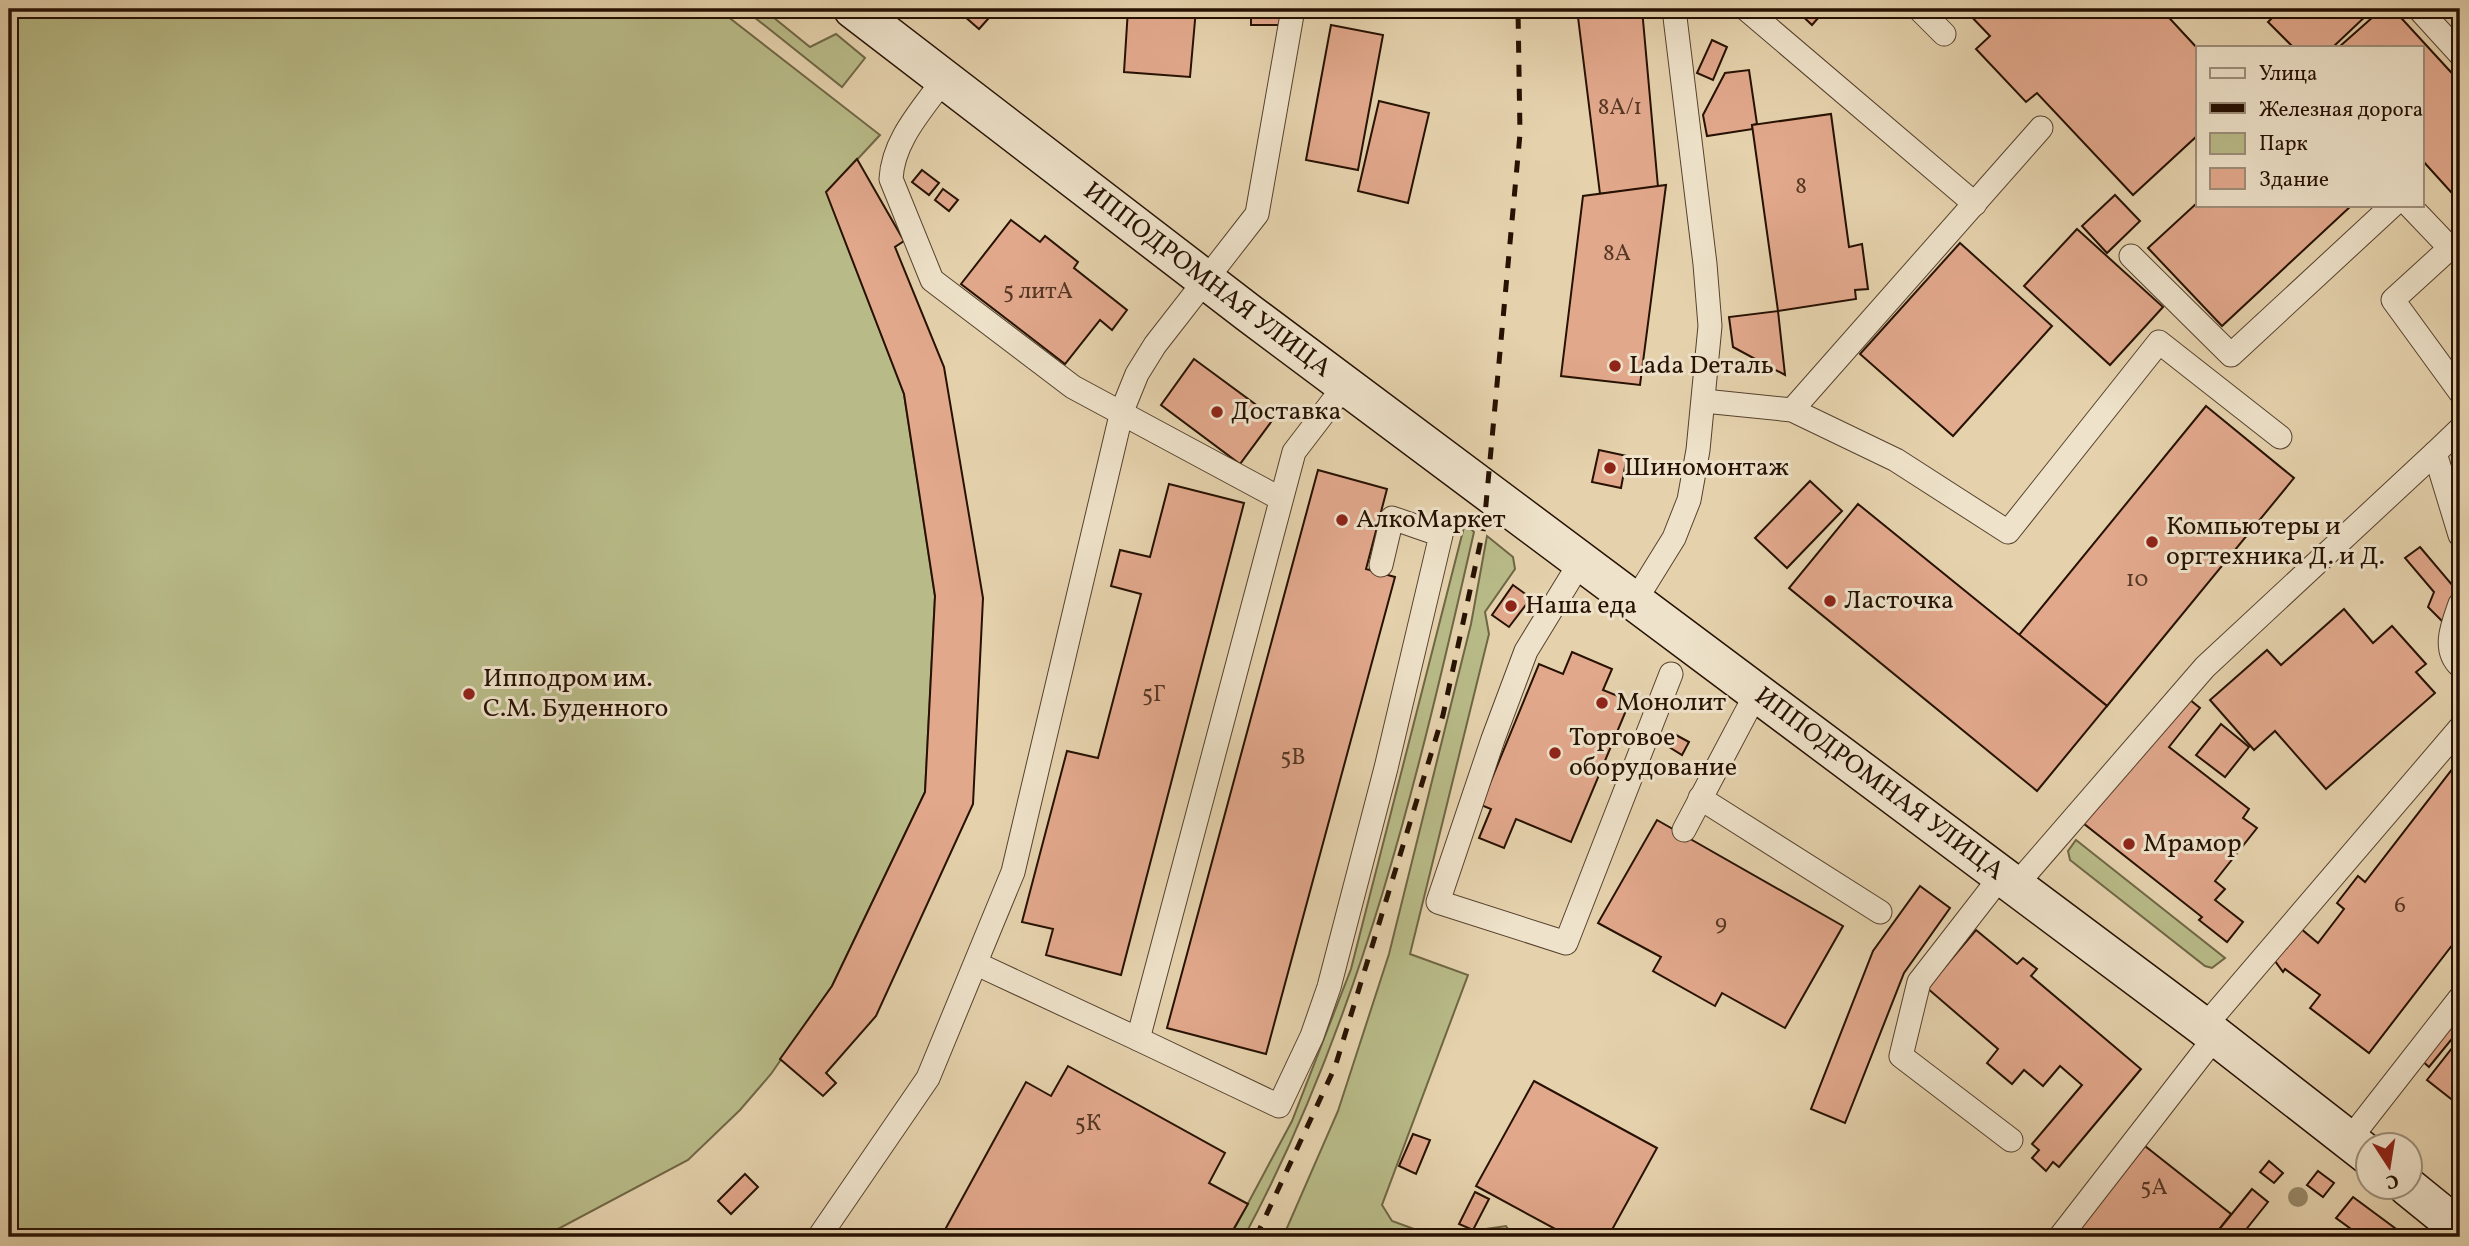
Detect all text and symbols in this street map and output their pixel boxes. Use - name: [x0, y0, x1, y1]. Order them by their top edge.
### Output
- legend: [2196, 46, 2424, 206]
- text: Улица: [2259, 60, 2317, 89]
- house number: 8А/1: [1598, 92, 1642, 124]
- text: Железная дорога: [2259, 96, 2423, 125]
- text: Парк: [2259, 130, 2308, 159]
- text: Здание: [2259, 166, 2329, 195]
- house number: 8: [1795, 171, 1807, 203]
- street label: ИППОДРОМНАЯ УЛИЦА: [1075, 174, 1339, 387]
- house number: 8А: [1603, 238, 1631, 270]
- house number: 5 литА: [1003, 276, 1073, 308]
- place label: Lada Dеталь: [1629, 348, 1774, 384]
- marker: Lada Dеталь: [1607, 358, 1623, 374]
- place label: Доставка: [1231, 394, 1341, 430]
- marker: Доставка: [1209, 404, 1225, 420]
- place label: Шиномонтаж: [1624, 450, 1789, 486]
- marker: Шиномонтаж: [1602, 460, 1618, 476]
- place label: АлкоМаркет: [1356, 502, 1506, 538]
- place label: Компьютеры и оргтехника Д. и Д.: [2166, 509, 2385, 575]
- marker: АлкоМаркет: [1334, 512, 1350, 528]
- marker: Компьютеры и оргтехника Д. и Д.: [2144, 534, 2160, 550]
- house number: 10: [2126, 564, 2148, 596]
- place label: Ласточка: [1844, 583, 1954, 619]
- place label: Наша еда: [1525, 588, 1637, 624]
- marker: Ласточка: [1822, 593, 1838, 609]
- marker: Наша еда: [1503, 598, 1519, 614]
- place label: Ипподром им. С.М. Буденного: [483, 661, 668, 727]
- house number: 5Г: [1142, 679, 1166, 711]
- street label: ИППОДРОМНАЯ УЛИЦА: [1747, 679, 2011, 889]
- place label: Монолит: [1616, 685, 1726, 721]
- marker: Ипподром им. С.М. Буденного: [461, 686, 477, 702]
- marker: Монолит: [1594, 695, 1610, 711]
- place label: Торговое оборудование: [1569, 720, 1737, 786]
- house number: 5В: [1280, 742, 1306, 774]
- marker: Торговое оборудование: [1547, 745, 1563, 761]
- place label: Мрамор: [2143, 826, 2242, 862]
- marker: Мрамор: [2121, 836, 2137, 852]
- house number: 6: [2394, 890, 2406, 922]
- house number: 9: [1715, 908, 1727, 940]
- house number: 5К: [1075, 1108, 1102, 1140]
- north arrow: [2354, 1130, 2424, 1200]
- text: С: [2383, 1167, 2401, 1195]
- house number: 5А: [2140, 1172, 2168, 1204]

